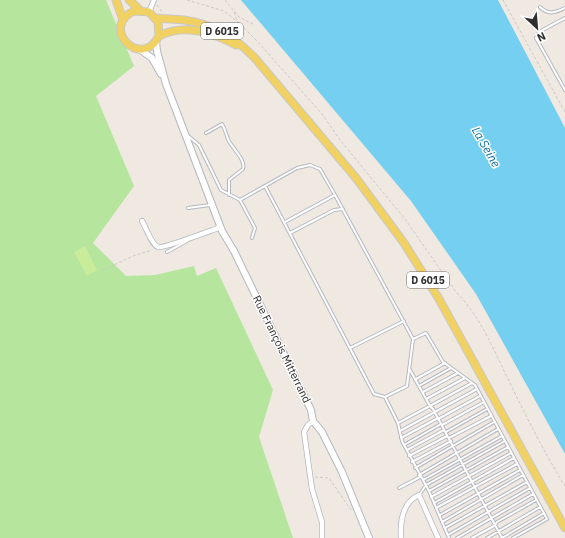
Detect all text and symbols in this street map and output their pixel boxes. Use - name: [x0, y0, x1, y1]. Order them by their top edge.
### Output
- north arrow: [517, 8, 557, 48]
- road number: D 6015: [201, 23, 243, 39]
- text: N: [535, 29, 548, 45]
- water label: La Seine: [469, 124, 504, 170]
- road number: D 6015: [407, 272, 449, 288]
- street label: Rue François Mitterrand: [250, 293, 314, 405]

